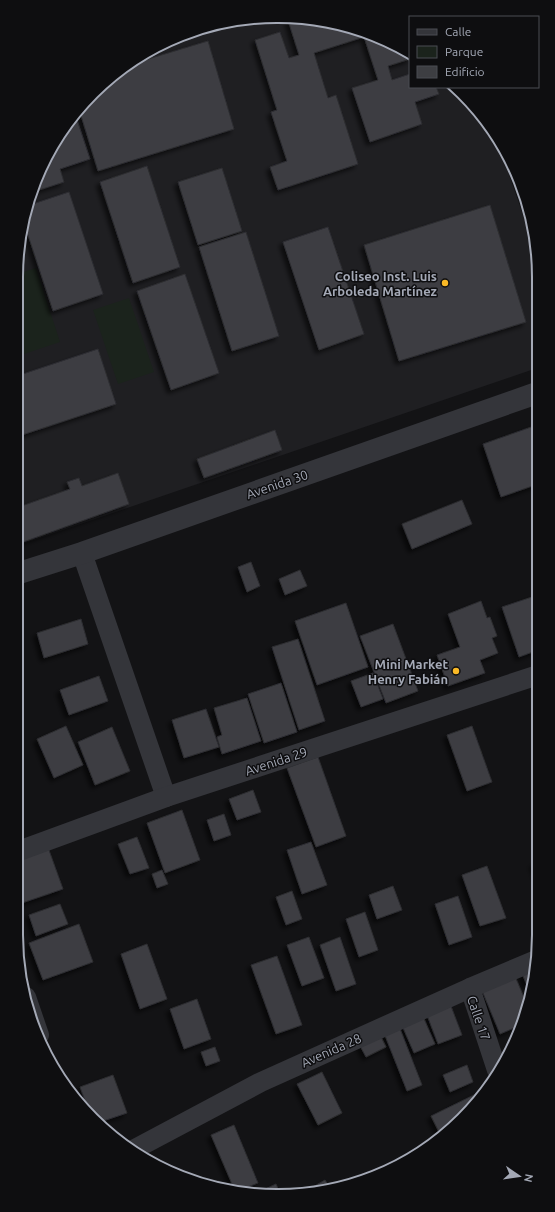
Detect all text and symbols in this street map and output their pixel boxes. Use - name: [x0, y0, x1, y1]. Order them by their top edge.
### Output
- legend: [409, 16, 539, 88]
- text: Calle: [445, 25, 471, 38]
- text: Parque: [445, 45, 483, 58]
- text: Edificio: [445, 65, 485, 78]
- place label: Coliseo Inst. Luis Arboleda Martínez: [323, 269, 437, 298]
- marker: Coliseo Inst. Luis Arboleda Martínez: [440, 278, 450, 288]
- street label: Avenida 30: [244, 467, 310, 501]
- place label: Mini Market Henry Fabián: [368, 657, 448, 686]
- marker: Mini Market Henry Fabián: [451, 666, 461, 676]
- street label: Avenida 29: [243, 744, 309, 778]
- street label: Calle 17: [465, 994, 493, 1042]
- street label: Avenida 28: [299, 1031, 363, 1069]
- north arrow: [499, 1156, 539, 1196]
- text: N: [522, 1173, 536, 1184]

